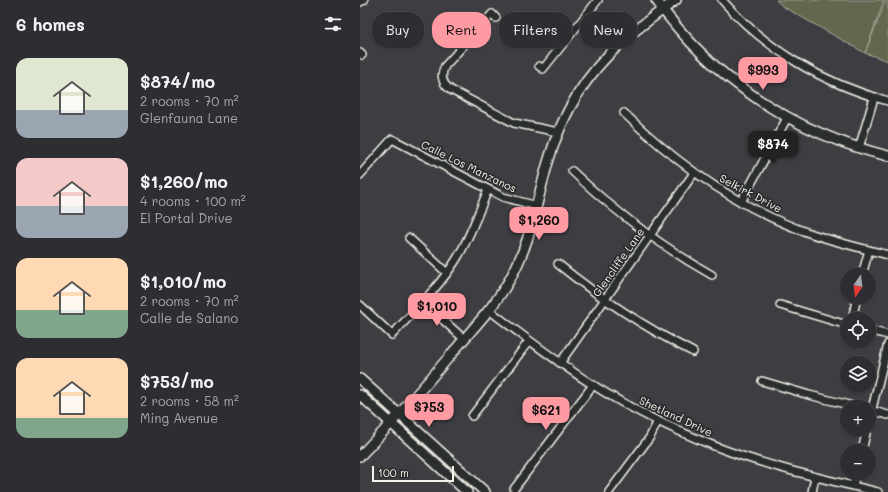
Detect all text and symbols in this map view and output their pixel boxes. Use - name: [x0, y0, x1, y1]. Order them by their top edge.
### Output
- chip: Buy: [372, 12, 424, 48]
- chip: Rent: [432, 12, 491, 48]
- chip: Filters: [499, 12, 572, 48]
- chip: New: [580, 12, 637, 48]
- text: 6 homes: [16, 13, 85, 35]
- icon: filters: [322, 13, 344, 35]
- pin: $993: [739, 57, 787, 91]
- text: $993: [747, 61, 779, 78]
- text: $874/mo: [140, 70, 215, 92]
- icon: home: [48, 74, 96, 122]
- text: 2 rooms · 70 m²: [140, 92, 239, 109]
- text: Glenfauna Lane: [140, 109, 238, 126]
- pin: $874: [749, 131, 797, 165]
- text: $874: [757, 135, 789, 152]
- street label: Calle Los Manzanos: [419, 136, 519, 196]
- text: $1,260/mo: [140, 170, 228, 192]
- street label: Selkirk Drive: [717, 170, 785, 216]
- icon: home: [48, 174, 96, 222]
- text: 4 rooms · 100 m²: [140, 192, 246, 209]
- pin: $1,260: [506, 207, 572, 241]
- text: El Portal Drive: [140, 209, 233, 226]
- text: $1,260: [518, 211, 560, 228]
- street label: Glencliffe Lane: [589, 224, 647, 299]
- north arrow: [840, 268, 876, 304]
- map controls: [840, 268, 876, 480]
- text: $1,010/mo: [140, 270, 226, 292]
- icon: home: [48, 274, 96, 322]
- text: 2 rooms · 70 m²: [140, 292, 239, 309]
- pin: $1,010: [404, 293, 470, 327]
- text: $1,010: [417, 297, 457, 314]
- text: Calle de Salano: [140, 309, 238, 326]
- button: locate: [840, 312, 876, 348]
- button: layers: [840, 356, 876, 392]
- text: $753/mo: [140, 370, 214, 392]
- icon: home: [48, 374, 96, 422]
- text: 2 rooms · 58 m²: [140, 392, 239, 409]
- street label: Shetland Drive: [637, 392, 715, 440]
- pin: $753: [405, 394, 453, 428]
- pin: $621: [522, 397, 570, 431]
- text: $753: [414, 398, 444, 415]
- button: +: [840, 400, 876, 436]
- text: $621: [532, 401, 560, 418]
- text: Ming Avenue: [140, 409, 218, 426]
- button: −: [840, 444, 876, 480]
- scale bar: [372, 464, 454, 483]
- text: 100 m: [378, 465, 409, 480]

